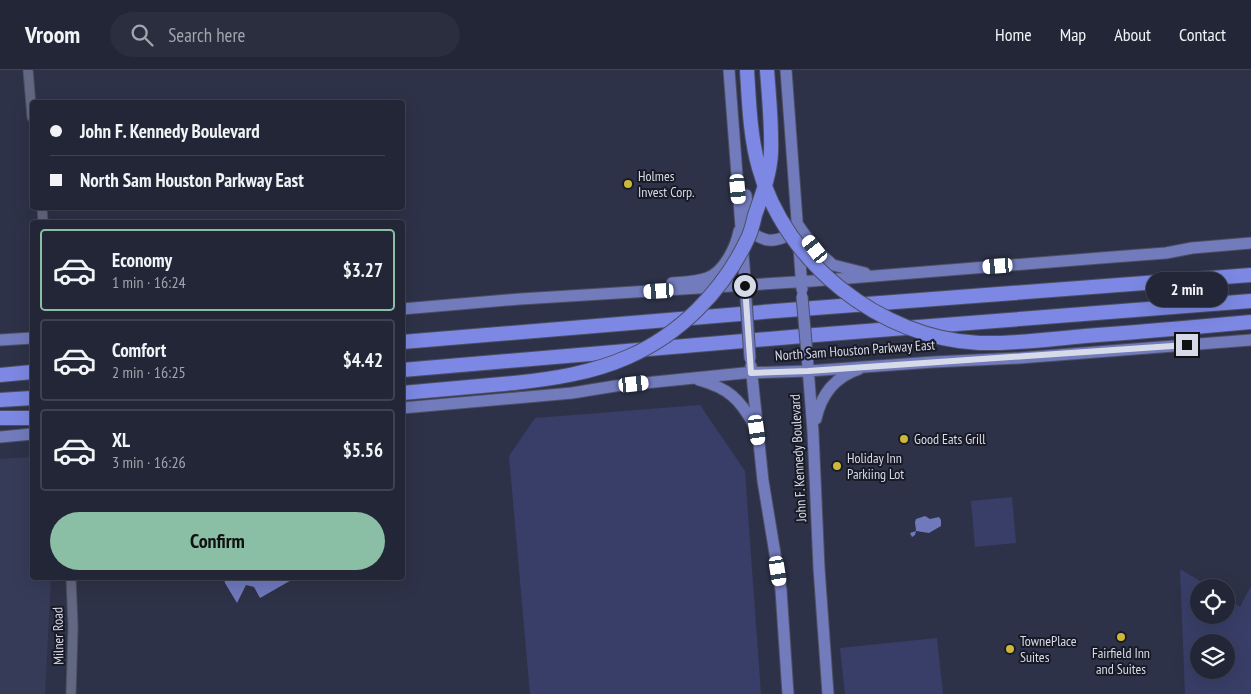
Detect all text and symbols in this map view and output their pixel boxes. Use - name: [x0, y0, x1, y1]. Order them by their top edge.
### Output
- search box: [110, 12, 460, 57]
- text: Vroom: [25, 19, 80, 50]
- icon: search: [128, 21, 156, 49]
- text: Search here: [168, 23, 245, 47]
- text: Home: [995, 23, 1032, 46]
- text: Map: [1060, 23, 1086, 46]
- text: About: [1114, 23, 1151, 46]
- text: Contact: [1179, 23, 1226, 46]
- text: John F. Kennedy Boulevard: [80, 119, 260, 143]
- place label: Holmes Invest Corp.: [638, 167, 695, 201]
- text: North Sam Houston Parkway East: [80, 168, 304, 192]
- car: [729, 173, 746, 205]
- marker: Holmes Invest Corp.: [622, 178, 634, 190]
- car: [799, 233, 830, 265]
- icon: car: [52, 248, 97, 293]
- text: Economy: [112, 248, 172, 272]
- car: [982, 257, 1013, 275]
- text: $3.27: [343, 258, 383, 282]
- text: 1 min · 16:24: [112, 272, 186, 292]
- callout: 2 min: [1146, 272, 1228, 308]
- route start: [734, 275, 756, 297]
- text: 2 min: [1171, 279, 1203, 299]
- car: [643, 283, 674, 299]
- route end: [1176, 334, 1198, 356]
- street label: North Sam Houston Parkway East: [774, 335, 936, 365]
- icon: car: [52, 338, 97, 383]
- text: Comfort: [112, 338, 166, 362]
- text: $4.42: [343, 348, 383, 372]
- text: 2 min · 16:25: [112, 362, 186, 382]
- car: [618, 375, 649, 393]
- street label: John F. Kennedy Boulevard: [786, 394, 810, 523]
- car: [747, 414, 766, 446]
- icon: car: [52, 428, 97, 473]
- text: XL: [112, 428, 130, 452]
- place label: Good Eats Grill: [914, 430, 986, 448]
- marker: Good Eats Grill: [898, 433, 910, 445]
- text: $5.56: [343, 438, 383, 462]
- place label: Holiday Inn Parkiing Lot: [847, 449, 904, 483]
- text: 3 min · 16:26: [112, 452, 186, 472]
- marker: Holiday Inn Parkiing Lot: [831, 460, 843, 472]
- button: Confirm: [50, 512, 385, 570]
- car: [768, 555, 787, 587]
- map controls: [1190, 579, 1235, 679]
- button: locate: [1190, 579, 1235, 624]
- street label: Milner Road: [48, 607, 68, 665]
- marker: Fairfield Inn and Suites: [1115, 631, 1127, 643]
- place label: TownePlace Suites: [1020, 632, 1077, 666]
- button: layers: [1190, 634, 1235, 679]
- marker: TownePlace Suites: [1004, 643, 1016, 655]
- place label: Fairfield Inn and Suites: [1092, 644, 1150, 678]

